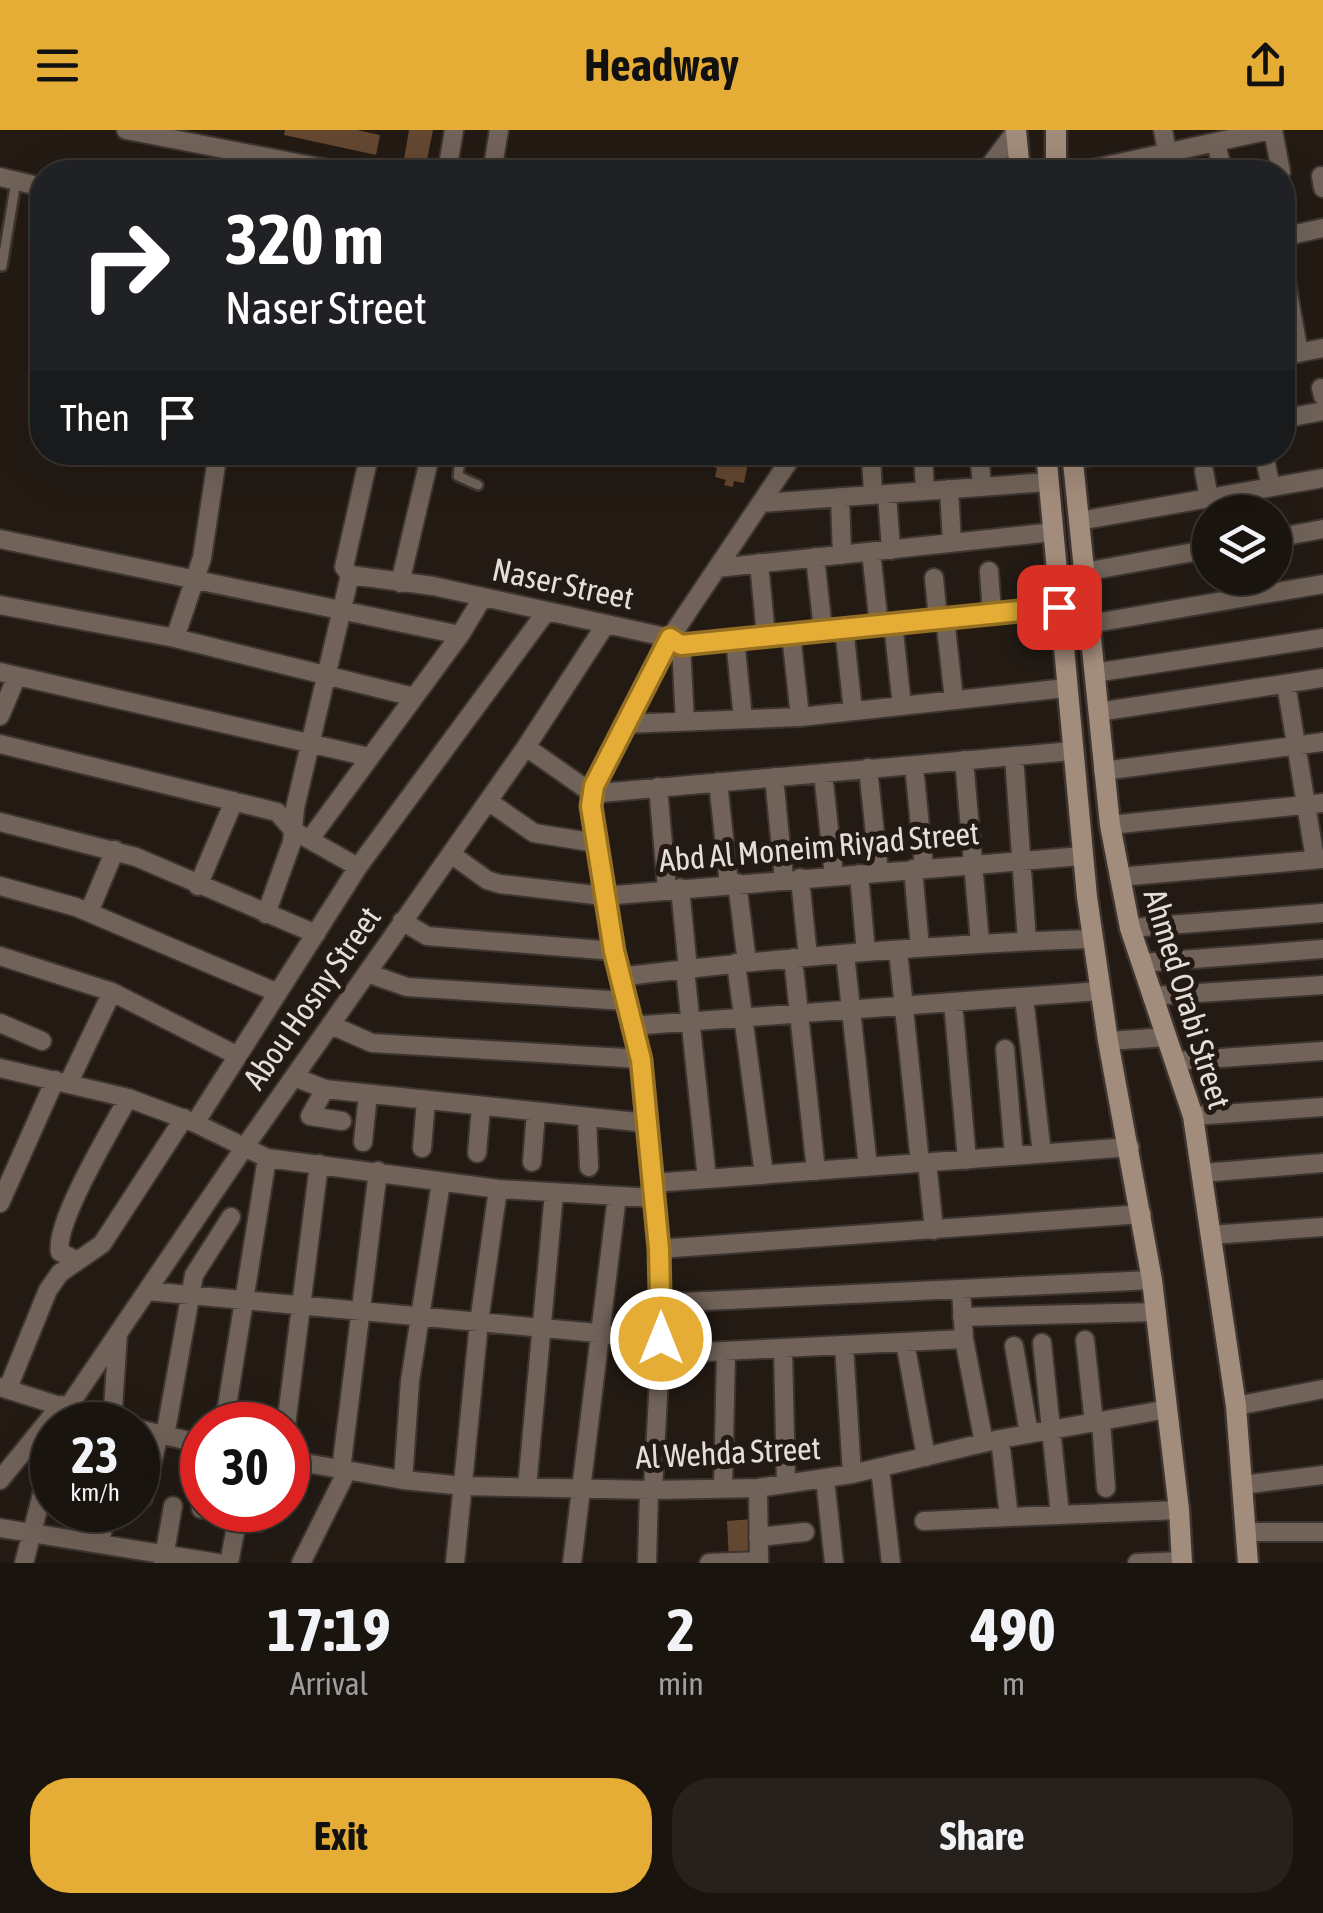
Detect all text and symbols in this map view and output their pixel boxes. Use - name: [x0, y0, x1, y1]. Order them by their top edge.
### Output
- icon: menu: [30, 38, 85, 93]
- icon: share: [1238, 38, 1293, 93]
- text: Headway: [584, 39, 739, 91]
- text: 320 m: [225, 199, 384, 279]
- icon: right: [60, 200, 190, 330]
- text: Naser Street: [225, 282, 427, 334]
- icon: arrive: [150, 390, 205, 445]
- text: Then: [60, 396, 130, 439]
- map controls: [1192, 495, 1292, 595]
- button: layers: [1192, 495, 1292, 595]
- street label: Naser Street: [489, 550, 637, 617]
- pin: [1017, 565, 1102, 650]
- icon: arrive: [1032, 580, 1087, 635]
- street label: Abd Al Moneim Riyad Street: [657, 814, 981, 879]
- street label: Ahmed Orabi Street: [1137, 885, 1238, 1113]
- street label: Abou Hosny Street: [235, 899, 388, 1096]
- position arrow: [609, 1287, 713, 1391]
- speed limit sign: 30: [180, 1402, 310, 1532]
- text: 23: [71, 1426, 118, 1484]
- street label: Al Wehda Street: [634, 1429, 822, 1476]
- text: km/h: [70, 1478, 120, 1506]
- text: 17:19: [267, 1595, 391, 1664]
- text: 2: [667, 1595, 695, 1664]
- text: 490: [971, 1595, 1056, 1664]
- text: Arrival: [290, 1665, 368, 1702]
- text: min: [658, 1665, 704, 1702]
- text: m: [1002, 1665, 1025, 1702]
- button: Exit: [30, 1778, 652, 1893]
- button: Share: [672, 1778, 1293, 1893]

